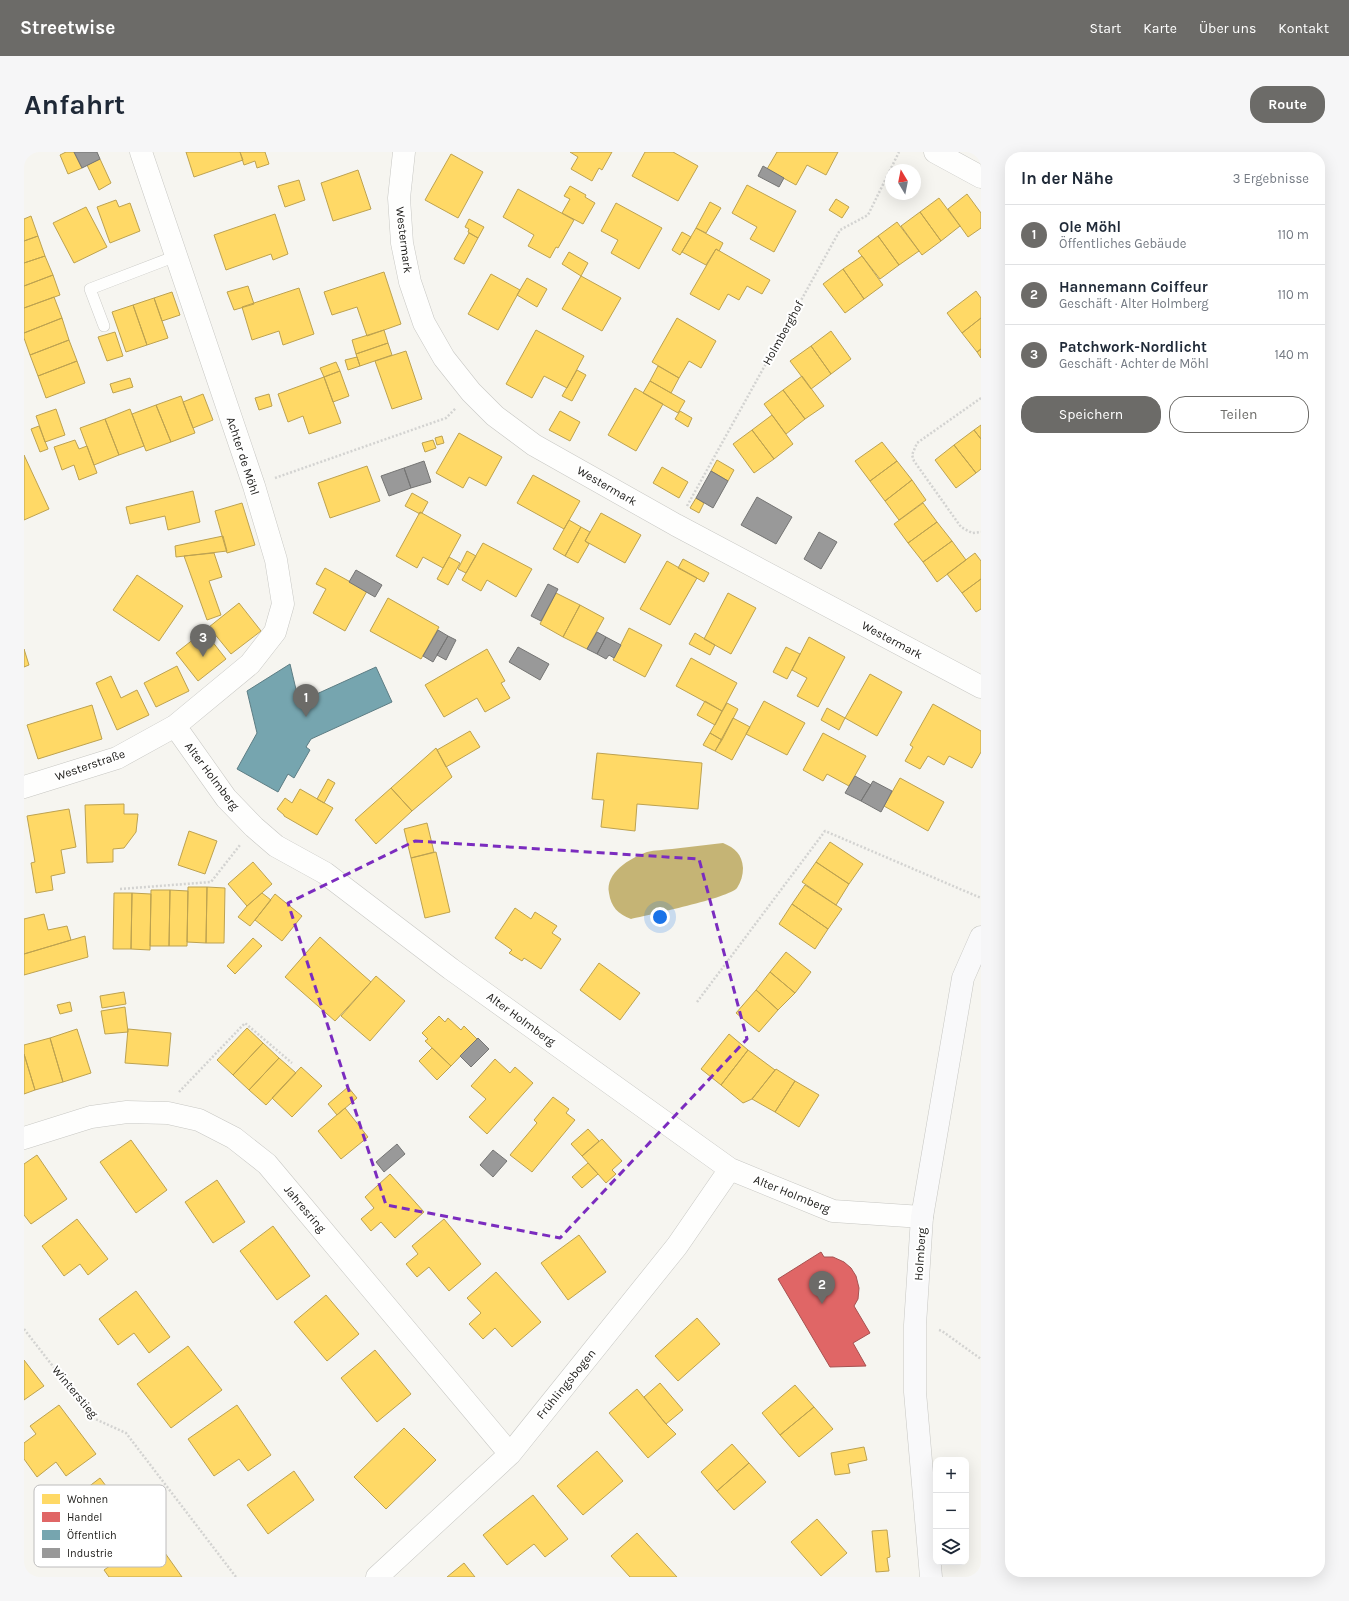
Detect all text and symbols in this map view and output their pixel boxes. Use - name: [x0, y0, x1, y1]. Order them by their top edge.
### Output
- text: Streetwise: [20, 17, 115, 39]
- text: Start: [1089, 20, 1121, 37]
- text: Karte: [1143, 20, 1177, 37]
- text: Über uns: [1199, 20, 1256, 37]
- text: Kontakt: [1278, 20, 1329, 37]
- button: Route: [1250, 86, 1325, 123]
- text: Anfahrt: [24, 88, 125, 121]
- north arrow: [885, 164, 921, 200]
- text: In der Nähe: [1021, 168, 1113, 188]
- text: 3 Ergebnisse: [1233, 171, 1309, 186]
- street label: Westermark: [393, 206, 415, 274]
- text: Ole Möhl: [1059, 218, 1121, 236]
- text: 1: [1032, 227, 1036, 242]
- text: 110 m: [1277, 227, 1309, 242]
- text: Öffentliches Gebäude: [1059, 236, 1187, 251]
- text: Hannemann Coiffeur: [1059, 278, 1208, 296]
- text: 2: [1030, 287, 1038, 302]
- text: 110 m: [1277, 287, 1309, 302]
- text: Geschäft · Alter Holmberg: [1059, 296, 1209, 311]
- street label: Holmberghof: [760, 298, 807, 368]
- text: Patchwork-Nordlicht: [1059, 338, 1207, 356]
- text: 3: [1030, 347, 1038, 362]
- text: 140 m: [1274, 347, 1309, 362]
- text: Geschäft · Achter de Möhl: [1059, 356, 1209, 371]
- button: Speichern: [1021, 396, 1161, 433]
- button: Teilen: [1169, 396, 1309, 433]
- street label: Achter de Möhl: [224, 415, 262, 497]
- street label: Westermark: [575, 463, 640, 509]
- street label: Westermark: [859, 618, 925, 662]
- pin: 3: [190, 624, 216, 657]
- pin: 1: [293, 684, 319, 717]
- street label: Alter Holmberg: [182, 739, 242, 813]
- street label: Westerstraße: [53, 746, 127, 784]
- your location: [650, 907, 670, 927]
- street label: Alter Holmberg: [484, 989, 558, 1049]
- street label: Alter Holmberg: [752, 1172, 833, 1216]
- street label: Jahresring: [281, 1183, 329, 1236]
- street label: Holmberg: [911, 1227, 929, 1281]
- pin: 2: [809, 1271, 835, 1304]
- street label: Frühlingsbogen: [533, 1346, 599, 1422]
- street label: Winterstieg: [49, 1363, 101, 1421]
- map controls: [933, 1457, 969, 1565]
- button: +: [933, 1457, 969, 1493]
- legend: [34, 1485, 166, 1567]
- text: Wohnen: [67, 1493, 108, 1506]
- button: −: [933, 1493, 969, 1529]
- text: Handel: [67, 1511, 102, 1524]
- text: Öffentlich: [67, 1528, 117, 1542]
- button: layers: [933, 1529, 969, 1565]
- text: Industrie: [67, 1547, 113, 1560]

